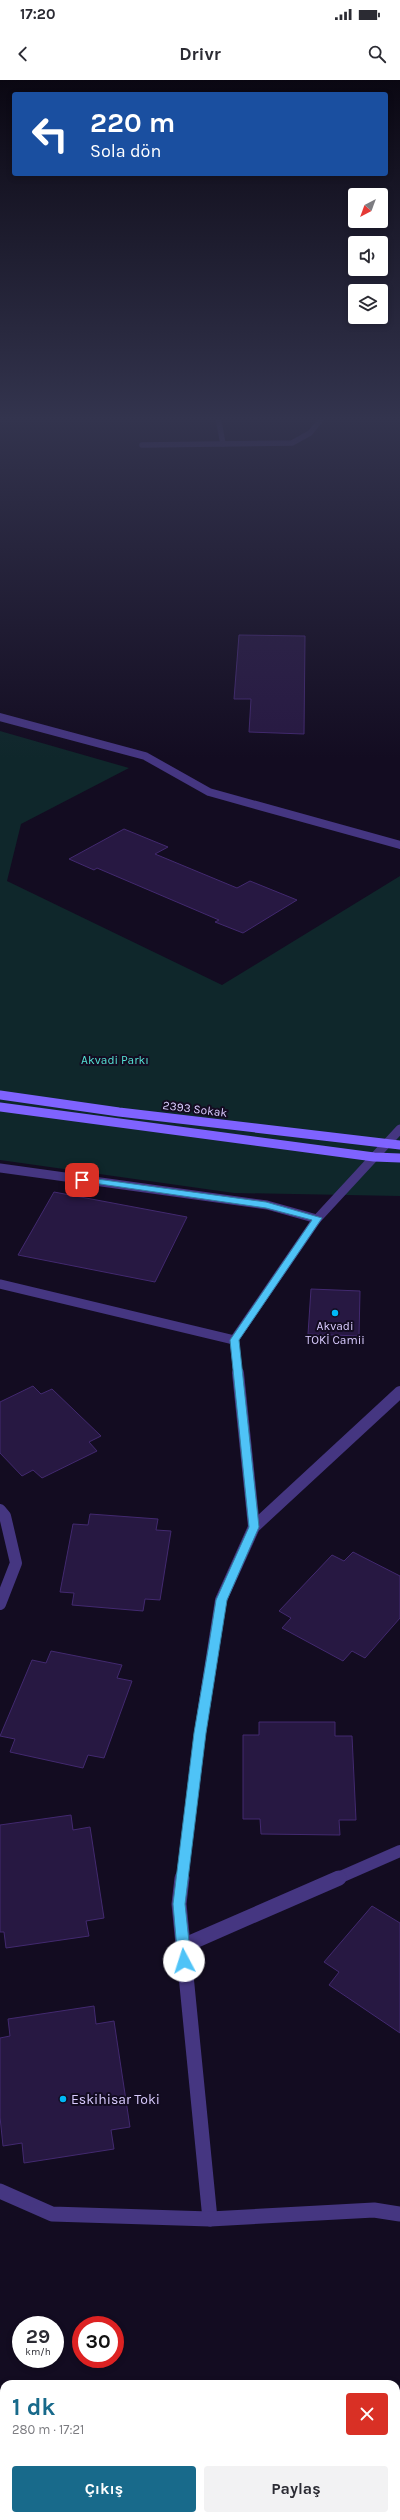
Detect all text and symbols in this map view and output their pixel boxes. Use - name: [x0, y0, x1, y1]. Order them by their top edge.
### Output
- text: 17:20: [20, 5, 55, 23]
- icon: back: [12, 43, 34, 65]
- text: Drivr: [179, 43, 221, 65]
- icon: search: [366, 43, 388, 65]
- text: 220 m: [90, 106, 175, 139]
- icon: left: [24, 108, 76, 160]
- text: Sola dön: [90, 140, 161, 162]
- north arrow: [348, 188, 388, 228]
- map controls: [348, 188, 388, 324]
- button: sound: [348, 236, 388, 276]
- button: layers: [348, 284, 388, 324]
- park label: Akvadi Parkı: [81, 1053, 149, 1067]
- street label: 2393 Sokak: [162, 1098, 228, 1120]
- pin: [65, 1163, 99, 1197]
- icon: arrive: [71, 1169, 93, 1191]
- marker: Akvadi TOKİ Camii: [330, 1308, 340, 1318]
- place label: Akvadi TOKİ Camii: [305, 1319, 365, 1347]
- position arrow: [163, 1940, 205, 1982]
- place label: Eskihisar Toki: [71, 2091, 160, 2108]
- marker: Eskihisar Toki: [58, 2094, 68, 2104]
- speed limit sign: 30: [72, 2316, 124, 2368]
- text: 29: [26, 2325, 50, 2348]
- text: km/h: [25, 2346, 51, 2358]
- text: 1 dk: [12, 2393, 56, 2421]
- button: close: [346, 2393, 388, 2435]
- text: 280 m · 17:21: [12, 2422, 84, 2437]
- button: Çıkış: [12, 2466, 196, 2512]
- button: Paylaş: [204, 2466, 388, 2512]

